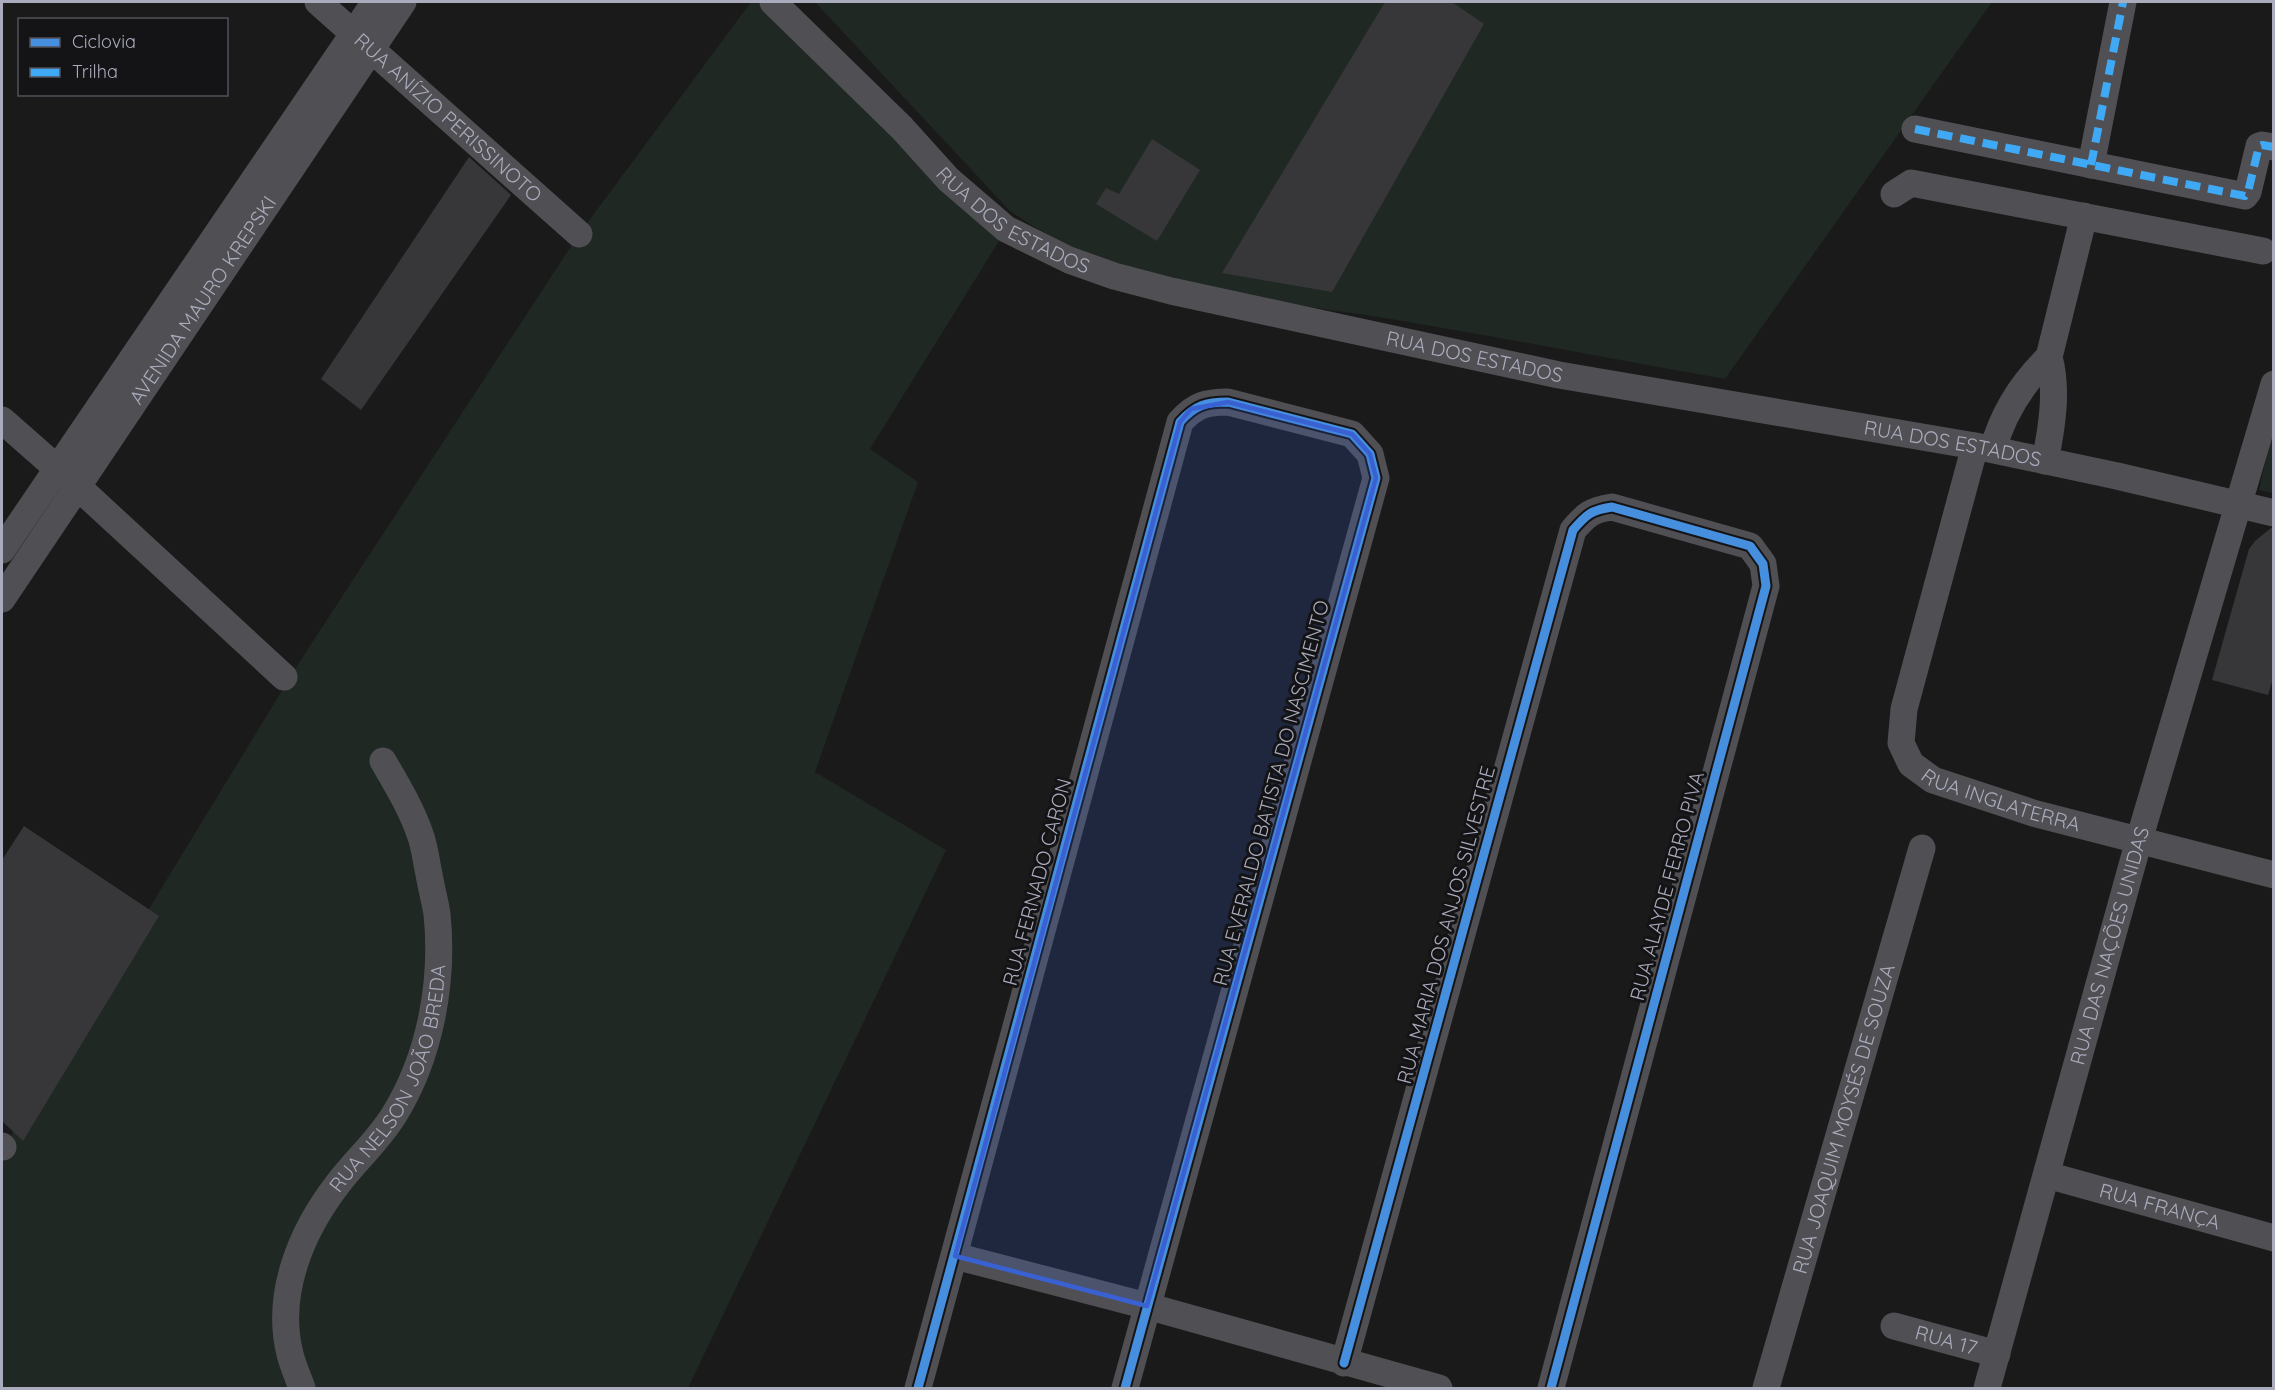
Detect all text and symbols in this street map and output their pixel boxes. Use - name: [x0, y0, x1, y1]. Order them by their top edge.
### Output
- legend: [18, 18, 228, 96]
- street label: RUA ANÍZIO PERISSINOTO: [349, 27, 547, 207]
- text: Ciclovia: [72, 30, 136, 53]
- text: Trilha: [72, 60, 118, 83]
- street label: RUA DOS ESTADOS: [931, 161, 1093, 278]
- street label: AVENIDA MAURO KREPSKI: [123, 191, 281, 409]
- street label: RUA DOS ESTADOS: [1384, 325, 1565, 387]
- street label: RUA DOS ESTADOS: [1862, 414, 2044, 472]
- street label: RUA EVERALDO BATISTA DO NASCIMENTO: [1207, 597, 1334, 988]
- street label: RUA MARIA DOS ANJOS SILVESTRE: [1391, 763, 1500, 1087]
- street label: RUA INGLATERRA: [1917, 763, 2083, 837]
- street label: RUA ALAYDE FERRO PIVA: [1624, 768, 1709, 1003]
- street label: RUA FERNADO CARON: [997, 775, 1076, 988]
- street label: RUA DAS NAÇÕES UNIDAS: [2064, 824, 2154, 1067]
- street label: RUA JOAQUIM MOYSÉS DE SOUZA: [1787, 961, 1900, 1277]
- street label: RUA NELSON JOÃO BREDA: [323, 964, 450, 1197]
- street label: RUA FRANÇA: [2097, 1177, 2223, 1234]
- street label: RUA 17: [1912, 1319, 1980, 1360]

